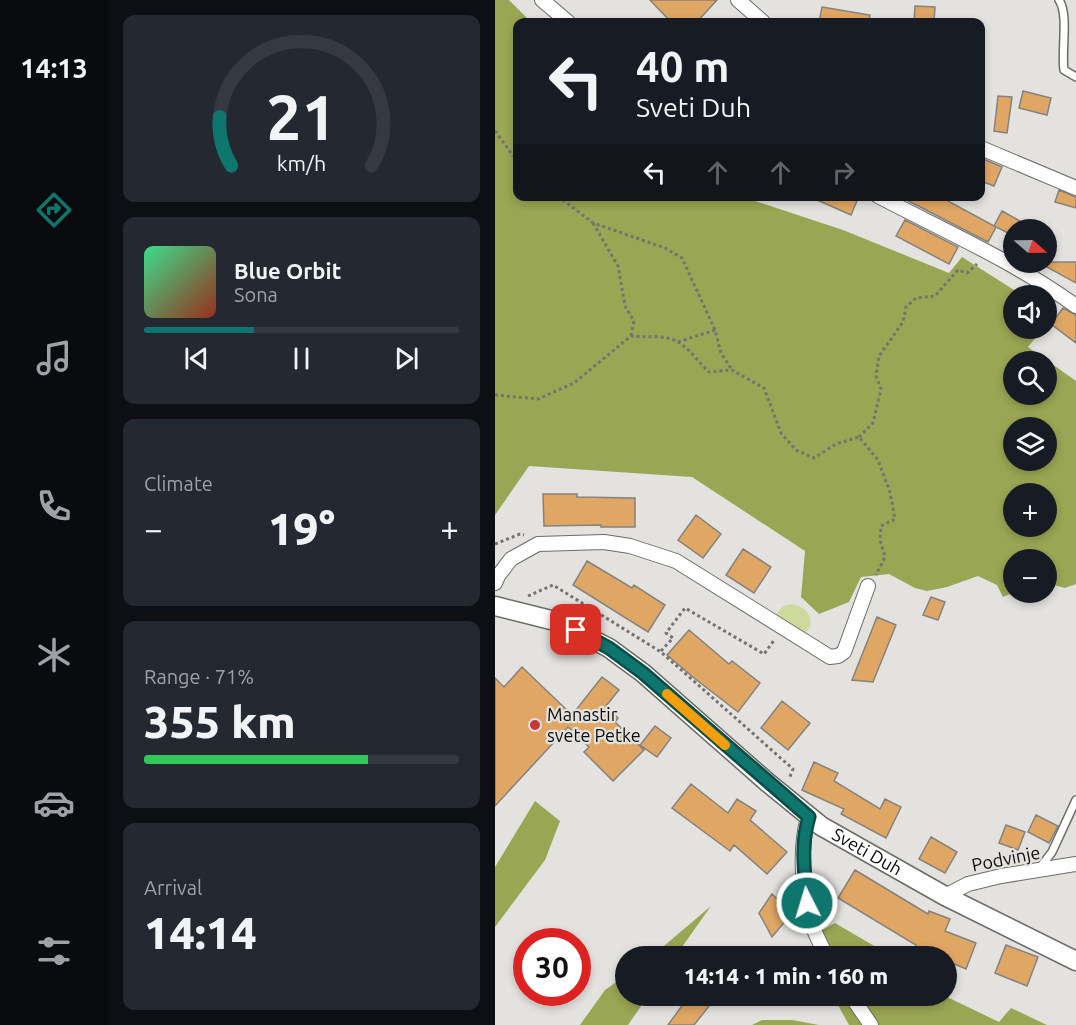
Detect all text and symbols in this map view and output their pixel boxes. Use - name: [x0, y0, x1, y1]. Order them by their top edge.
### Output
- icon: left: [537, 42, 615, 120]
- text: 40 m: [636, 43, 730, 90]
- text: 14:13: [20, 53, 88, 83]
- text: 21: [266, 82, 337, 152]
- text: Sveti Duh: [636, 92, 751, 122]
- text: km/h: [277, 151, 326, 175]
- icon: left: [638, 156, 671, 189]
- icon: ahead: [701, 156, 734, 189]
- icon: ahead: [764, 156, 797, 189]
- icon: right: [827, 156, 860, 189]
- icon: directions: [33, 189, 75, 231]
- north arrow: [1003, 219, 1057, 273]
- map controls: [1003, 219, 1057, 603]
- text: Blue Orbit: [234, 258, 341, 283]
- text: Sona: [234, 283, 278, 306]
- button: sound: [1003, 285, 1057, 339]
- icon: music: [33, 337, 75, 379]
- icon: previous: [180, 342, 213, 375]
- icon: pause: [285, 342, 318, 375]
- icon: next: [390, 342, 423, 375]
- button: search: [1003, 351, 1057, 405]
- button: layers: [1003, 417, 1057, 471]
- text: Climate: [144, 472, 213, 495]
- button: +: [1003, 483, 1057, 537]
- icon: phone: [33, 485, 75, 527]
- text: 19°: [268, 503, 335, 554]
- text: −: [144, 510, 163, 547]
- text: +: [440, 510, 459, 547]
- button: −: [1003, 549, 1057, 603]
- pin: [550, 604, 601, 655]
- icon: arrive: [559, 613, 592, 646]
- icon: climate: [33, 634, 75, 676]
- text: Range · 71%: [144, 665, 254, 688]
- text: 355 km: [144, 696, 296, 747]
- place label: Manastir svete Petke: [547, 704, 641, 745]
- marker: Manastir svete Petke: [528, 718, 542, 732]
- icon: car: [33, 782, 75, 824]
- street label: Sveti Duh: [829, 823, 906, 879]
- street label: Podvinje: [970, 842, 1042, 874]
- position arrow: [775, 871, 839, 935]
- text: Arrival: [144, 876, 202, 899]
- text: 14:14: [144, 907, 257, 958]
- speed limit sign: 30: [513, 928, 591, 1006]
- icon: filters: [33, 930, 75, 972]
- text: 14:14 · 1 min · 160 m: [684, 963, 888, 988]

